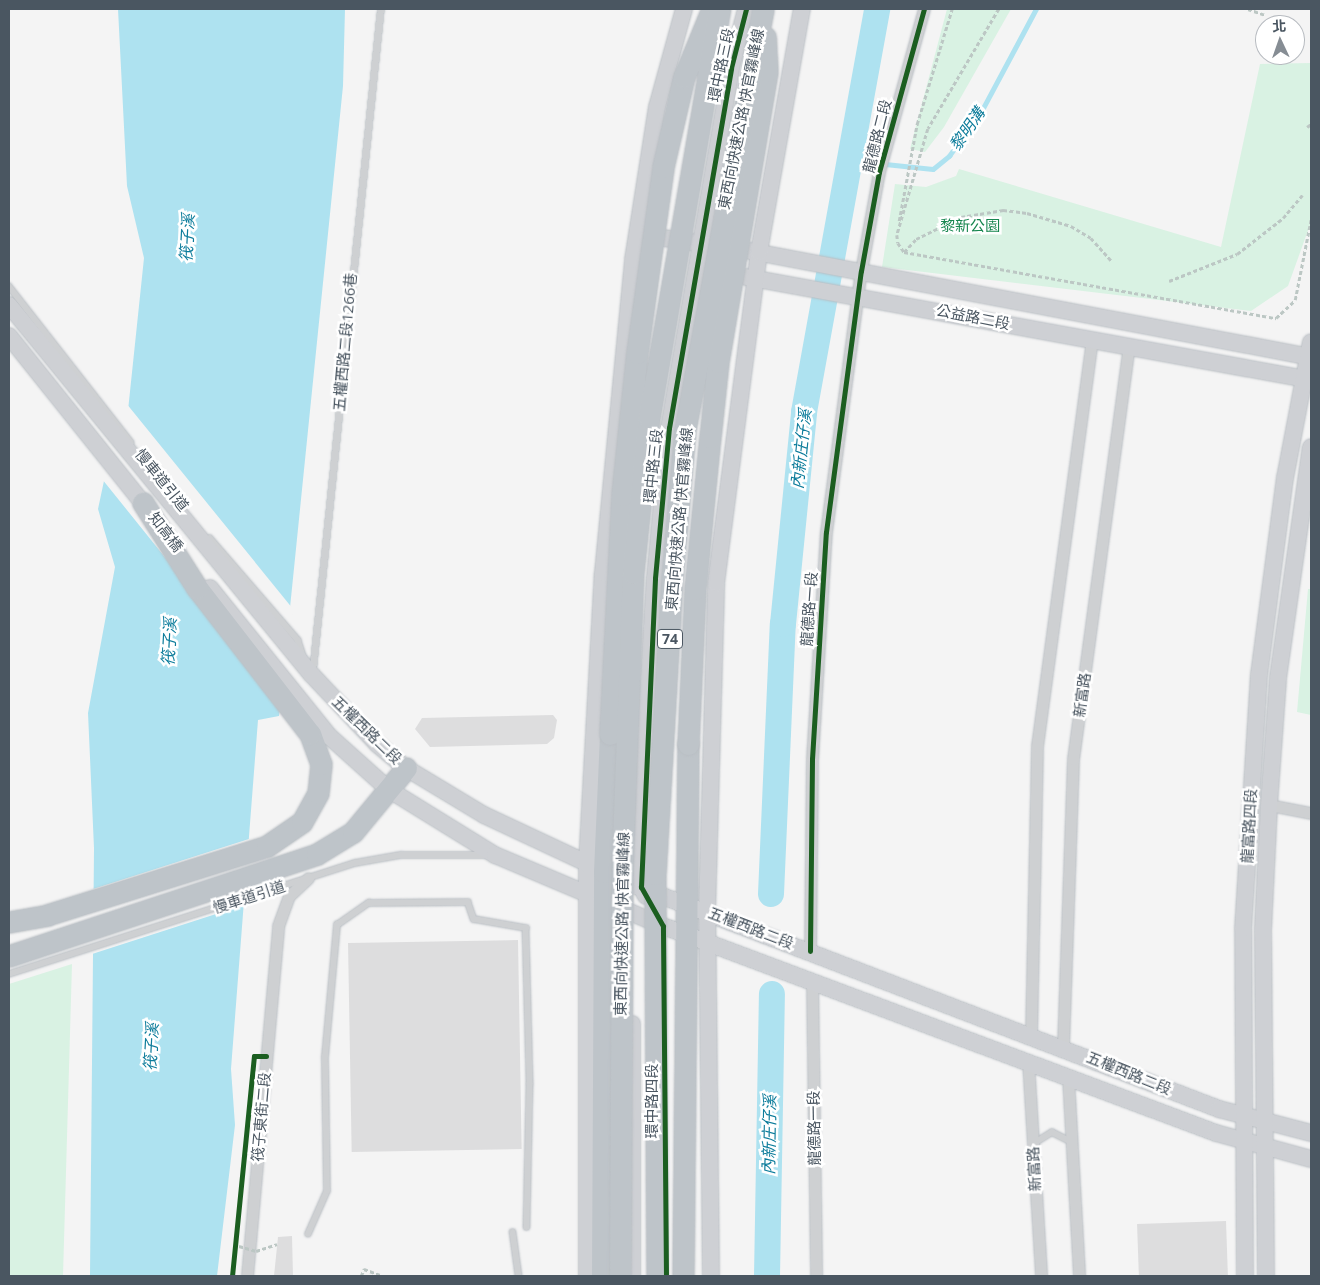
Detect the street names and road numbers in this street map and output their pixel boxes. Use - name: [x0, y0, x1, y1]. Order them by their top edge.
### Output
- street label: 環中路三段: [704, 26, 738, 104]
- street label: 東西向快速公路 快官霧峰線: [715, 27, 767, 211]
- street label: 龍德路二段: [859, 97, 895, 175]
- street label: 五權西路二段1266巷: [330, 272, 360, 412]
- street label: 公益路二段: [934, 301, 1012, 333]
- street label: 東西向快速公路 快官霧峰線: [662, 427, 696, 611]
- street label: 環中路三段: [640, 428, 666, 504]
- street label: 慢車道引道: [131, 445, 193, 515]
- street label: 知高橋: [145, 509, 187, 555]
- street label: 龍德路一段: [797, 571, 821, 647]
- road number: 74: [656, 628, 684, 650]
- street label: 新富路: [1070, 671, 1094, 719]
- street label: 五權西路二段: [328, 692, 406, 768]
- street label: 龍富路四段: [1238, 788, 1260, 864]
- street label: 東西向快速公路 快官霧峰線: [611, 832, 633, 1016]
- street label: 慢車道引道: [211, 877, 287, 917]
- street label: 五權西路二段: [706, 903, 796, 953]
- street label: 五權西路二段: [1084, 1048, 1174, 1098]
- street label: 環中路四段: [643, 1064, 661, 1138]
- street label: 筏子東街二段: [248, 1071, 274, 1163]
- street label: 龍德路一段: [804, 1090, 824, 1166]
- street label: 新富路: [1024, 1146, 1044, 1192]

